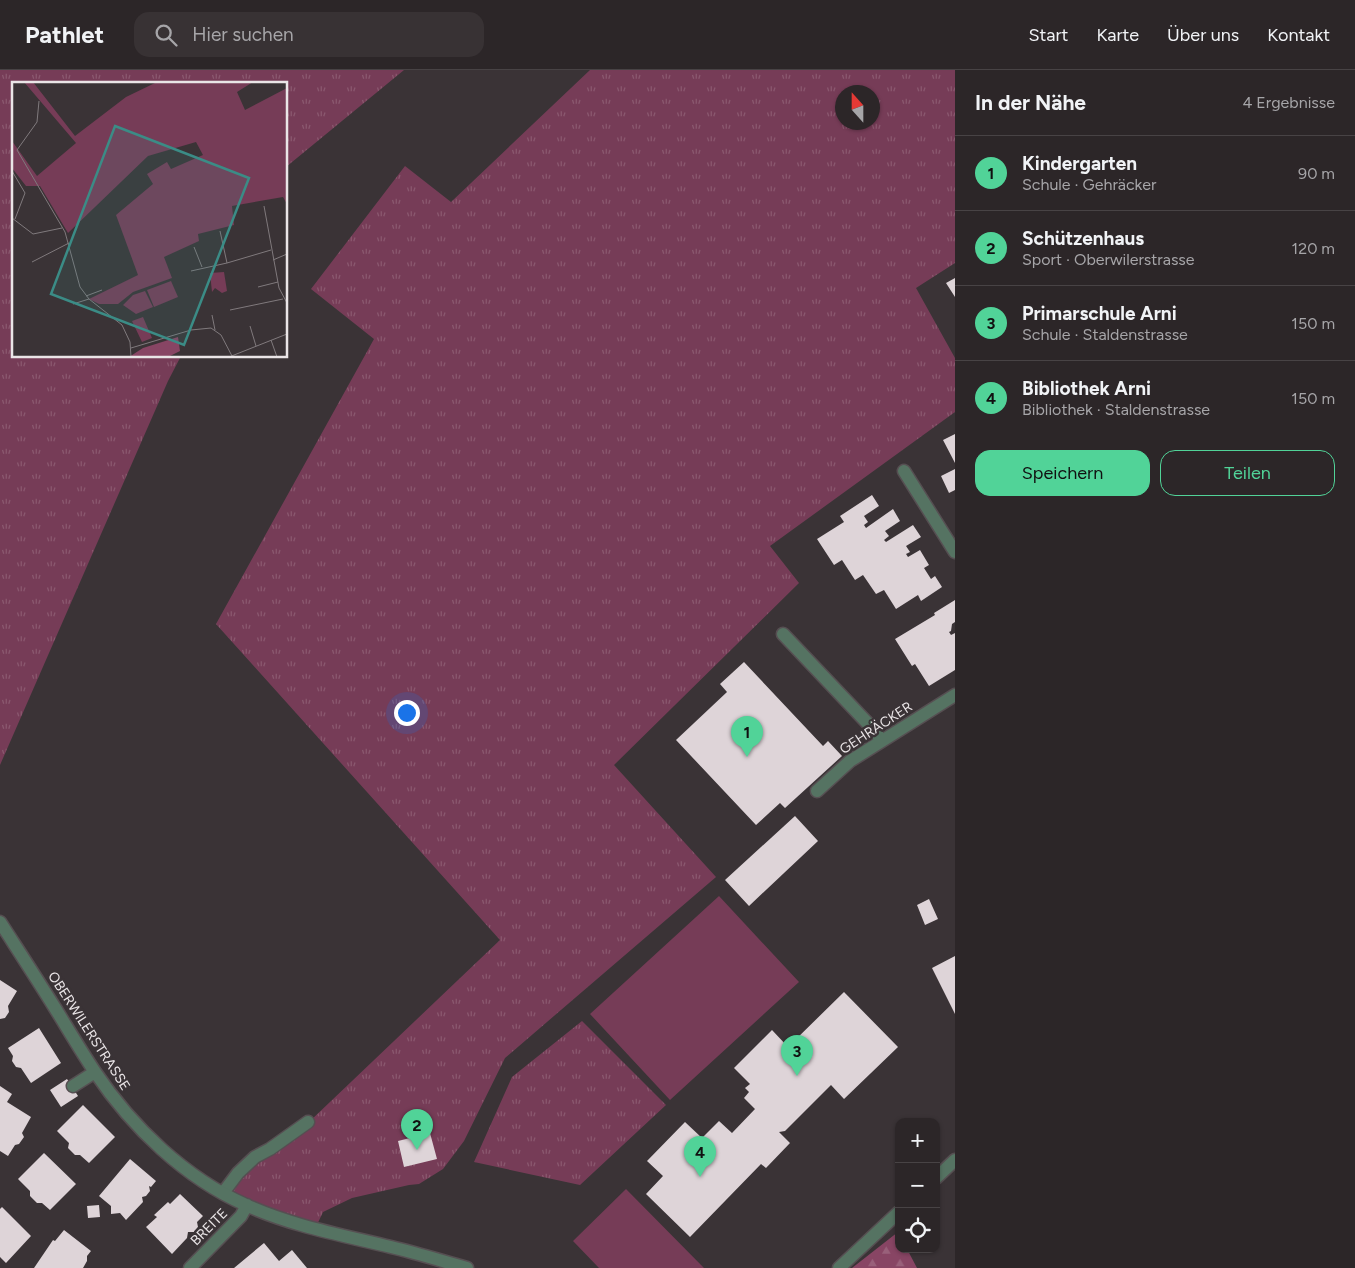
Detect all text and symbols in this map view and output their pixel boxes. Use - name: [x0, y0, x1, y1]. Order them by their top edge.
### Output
- search box: [134, 12, 484, 57]
- text: Pathlet: [25, 20, 104, 49]
- icon: search: [152, 21, 180, 49]
- text: Hier suchen: [192, 23, 294, 46]
- text: Start: [1029, 24, 1068, 46]
- text: Karte: [1096, 24, 1139, 46]
- text: Über uns: [1167, 24, 1239, 46]
- text: Kontakt: [1267, 24, 1330, 46]
- inset map: [12, 82, 288, 358]
- north arrow: [835, 85, 880, 130]
- text: In der Nähe: [975, 90, 1086, 115]
- text: 4 Ergebnisse: [1242, 93, 1335, 112]
- text: Kindergarten: [1022, 152, 1137, 175]
- text: 1: [988, 164, 994, 183]
- text: 90 m: [1298, 164, 1335, 183]
- text: Schule · Gehräcker: [1022, 175, 1156, 194]
- text: Schützenhaus: [1022, 227, 1144, 250]
- text: 2: [986, 239, 996, 258]
- text: 120 m: [1292, 239, 1335, 258]
- text: Sport · Oberwilerstrasse: [1022, 250, 1195, 269]
- text: Primarschule Arni: [1022, 302, 1177, 325]
- text: 3: [987, 314, 995, 333]
- text: 150 m: [1291, 314, 1335, 333]
- text: Schule · Staldenstrasse: [1022, 325, 1188, 344]
- text: Bibliothek Arni: [1022, 377, 1151, 400]
- text: 4: [986, 389, 996, 408]
- text: 150 m: [1291, 389, 1335, 408]
- text: Bibliothek · Staldenstrasse: [1022, 400, 1210, 419]
- button: Speichern: [975, 450, 1150, 496]
- button: Teilen: [1160, 450, 1335, 496]
- street label: GEHRÄCKER: [836, 698, 916, 758]
- your location: [394, 700, 420, 726]
- pin: 1: [731, 716, 763, 757]
- street label: OBERWILERSTRASSE: [44, 968, 134, 1094]
- pin: 3: [781, 1035, 813, 1076]
- pin: 2: [401, 1109, 433, 1150]
- map controls: [895, 1118, 940, 1253]
- button: +: [895, 1118, 940, 1163]
- pin: 4: [684, 1136, 716, 1177]
- button: −: [895, 1163, 940, 1208]
- street label: BREITE: [187, 1205, 231, 1249]
- button: locate: [895, 1208, 940, 1253]

